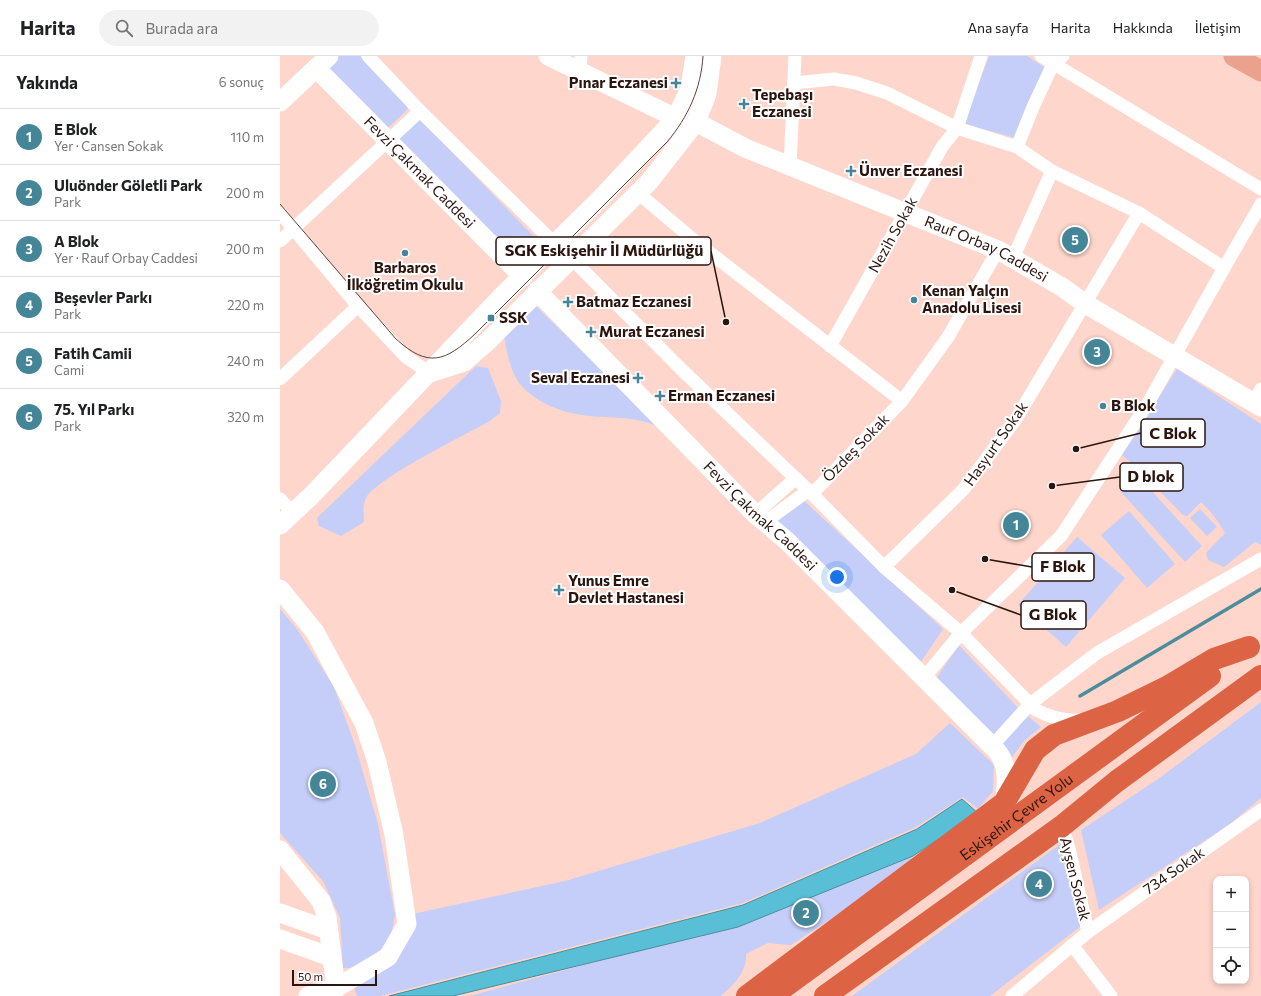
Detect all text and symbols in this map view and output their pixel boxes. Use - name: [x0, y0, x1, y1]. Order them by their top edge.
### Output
- search box: [99, 10, 379, 46]
- text: Harita: [20, 16, 75, 39]
- icon: search: [113, 17, 135, 39]
- text: Burada ara: [145, 19, 218, 37]
- text: Ana sayfa: [967, 19, 1029, 36]
- text: Harita: [1051, 19, 1091, 36]
- text: Hakkında: [1113, 19, 1173, 36]
- text: İletişim: [1195, 19, 1241, 36]
- text: Yakında: [16, 72, 78, 93]
- place label: Pınar Eczanesi: [569, 73, 668, 91]
- text: 6 sonuç: [219, 74, 264, 90]
- marker: Pınar Eczanesi: [671, 78, 681, 88]
- place label: Tepebaşı Eczanesi: [752, 85, 813, 120]
- marker: Tepebaşı Eczanesi: [739, 99, 749, 109]
- street label: Fevzi Çakmak Caddesi: [361, 112, 479, 231]
- text: E Blok: [54, 120, 97, 138]
- text: 1: [26, 129, 32, 145]
- text: 110 m: [231, 129, 264, 145]
- text: Yer · Cansen Sokak: [54, 138, 164, 154]
- place label: Ünver Eczanesi: [859, 161, 963, 179]
- marker: Ünver Eczanesi: [846, 166, 856, 176]
- text: Uluönder Göletli Park: [54, 176, 203, 194]
- text: 2: [25, 185, 33, 201]
- text: 200 m: [226, 185, 264, 201]
- street label: Nezih Sokak: [864, 193, 920, 276]
- text: Park: [54, 194, 81, 210]
- street label: Rauf Orbay Caddesi: [922, 211, 1052, 285]
- pin: 5: [1062, 225, 1088, 255]
- text: A Blok: [54, 232, 99, 250]
- callout: SGK Eskişehir İl Müdürlüğü: [496, 237, 711, 265]
- text: SGK Eskişehir İl Müdürlüğü: [505, 240, 703, 259]
- text: 3: [25, 241, 33, 257]
- text: 200 m: [226, 241, 264, 257]
- marker: Barbaros İlköğretim Okulu: [400, 248, 410, 258]
- text: Yer · Rauf Orbay Caddesi: [54, 250, 198, 266]
- place label: Barbaros İlköğretim Okulu: [347, 258, 463, 293]
- place label: Kenan Yalçın Anadolu Lisesi: [922, 281, 1022, 316]
- text: Beşevler Parkı: [54, 288, 152, 306]
- place label: Batmaz Eczanesi: [576, 292, 691, 310]
- marker: Kenan Yalçın Anadolu Lisesi: [909, 295, 919, 305]
- text: 4: [25, 297, 33, 313]
- text: 220 m: [227, 297, 264, 313]
- marker: Batmaz Eczanesi: [563, 297, 573, 307]
- text: Park: [54, 306, 81, 322]
- place label: SSK: [499, 308, 528, 326]
- marker: SSK: [486, 313, 496, 323]
- place label: Murat Eczanesi: [599, 322, 705, 340]
- marker: Murat Eczanesi: [586, 327, 596, 337]
- pin: 3: [1084, 337, 1110, 367]
- text: Fatih Camii: [54, 344, 132, 362]
- text: 5: [25, 353, 33, 369]
- text: 240 m: [227, 353, 264, 369]
- text: Cami: [54, 362, 84, 378]
- place label: Seval Eczanesi: [531, 368, 630, 386]
- marker: Seval Eczanesi: [633, 373, 643, 383]
- place label: Erman Eczanesi: [668, 386, 775, 404]
- marker: Erman Eczanesi: [655, 391, 665, 401]
- place label: B Blok: [1111, 396, 1156, 414]
- street label: Hasyurt Sokak: [959, 398, 1031, 489]
- text: 75. Yıl Parkı: [54, 400, 135, 418]
- marker: B Blok: [1098, 401, 1108, 411]
- text: 6: [25, 409, 33, 425]
- text: 320 m: [227, 409, 264, 425]
- street label: Özdeş Sokak: [818, 409, 892, 485]
- text: Park: [54, 418, 81, 434]
- callout: C Blok: [1141, 419, 1205, 447]
- text: C Blok: [1149, 423, 1198, 442]
- street label: Fevzi Çakmak Caddesi: [700, 457, 821, 574]
- callout: D blok: [1120, 463, 1183, 491]
- text: D blok: [1127, 466, 1175, 485]
- pin: 1: [1003, 510, 1029, 540]
- callout: F Blok: [1032, 553, 1094, 581]
- text: F Blok: [1040, 556, 1087, 575]
- your location: [827, 567, 847, 587]
- place label: Yunus Emre Devlet Hastanesi: [568, 571, 684, 606]
- marker: Yunus Emre Devlet Hastanesi: [553, 584, 565, 596]
- callout: G Blok: [1021, 601, 1086, 629]
- text: G Blok: [1029, 604, 1078, 623]
- pin: 6: [310, 769, 336, 799]
- street label: Eskişehir Çevre Yolu: [956, 769, 1076, 864]
- street label: Ayşen Sokak: [1057, 835, 1095, 922]
- street label: 734 Sokak: [1140, 843, 1207, 898]
- pin: 4: [1026, 869, 1052, 899]
- map controls: [1213, 876, 1249, 984]
- button: +: [1213, 876, 1249, 912]
- pin: 2: [793, 898, 819, 928]
- button: −: [1213, 912, 1249, 948]
- button: locate: [1213, 948, 1249, 984]
- scale bar: [292, 968, 377, 987]
- text: 50 m: [298, 970, 323, 983]

